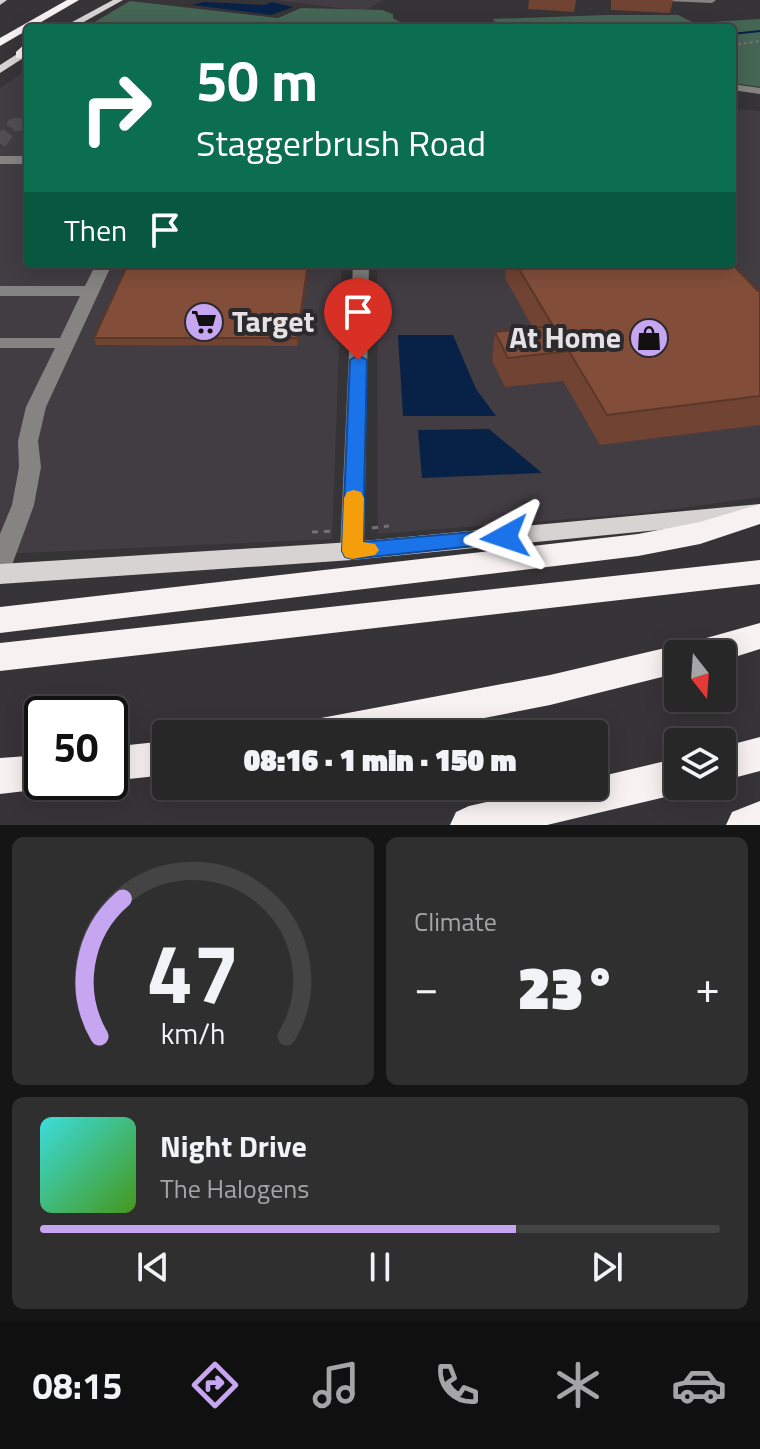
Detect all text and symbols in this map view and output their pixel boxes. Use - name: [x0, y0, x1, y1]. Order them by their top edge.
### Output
- text: 50 m: [196, 38, 318, 123]
- icon: right: [64, 56, 168, 160]
- text: Staggerbrush Road: [196, 115, 486, 170]
- text: Then: [64, 207, 127, 253]
- icon: arrive: [143, 208, 187, 252]
- pin: [324, 278, 392, 360]
- icon: arrive: [336, 290, 380, 334]
- place label: Target: [232, 298, 314, 344]
- supermarket icon: Target: [183, 301, 225, 343]
- place label: At Home: [509, 314, 621, 360]
- shop icon: At Home: [628, 317, 670, 359]
- position arrow: [463, 495, 547, 579]
- north arrow: [664, 640, 736, 712]
- map controls: [664, 640, 736, 800]
- speed limit sign: 50: [24, 696, 128, 800]
- button: layers: [664, 728, 736, 800]
- text: 08:16 · 1 min · 150 m: [244, 737, 516, 783]
- text: Climate: [414, 902, 497, 941]
- text: 47: [146, 909, 240, 1035]
- text: 23°: [518, 941, 617, 1032]
- text: −: [414, 953, 439, 1020]
- text: +: [695, 953, 720, 1020]
- text: km/h: [161, 1012, 225, 1055]
- text: Night Drive: [160, 1123, 307, 1169]
- text: The Halogens: [160, 1169, 309, 1208]
- icon: previous: [131, 1245, 175, 1289]
- icon: pause: [358, 1245, 402, 1289]
- icon: next: [585, 1245, 629, 1289]
- icon: directions: [187, 1357, 243, 1413]
- icon: music: [308, 1357, 364, 1413]
- icon: phone: [429, 1357, 485, 1413]
- icon: climate: [550, 1357, 606, 1413]
- icon: car: [671, 1357, 727, 1413]
- text: 08:15: [33, 1358, 122, 1413]

